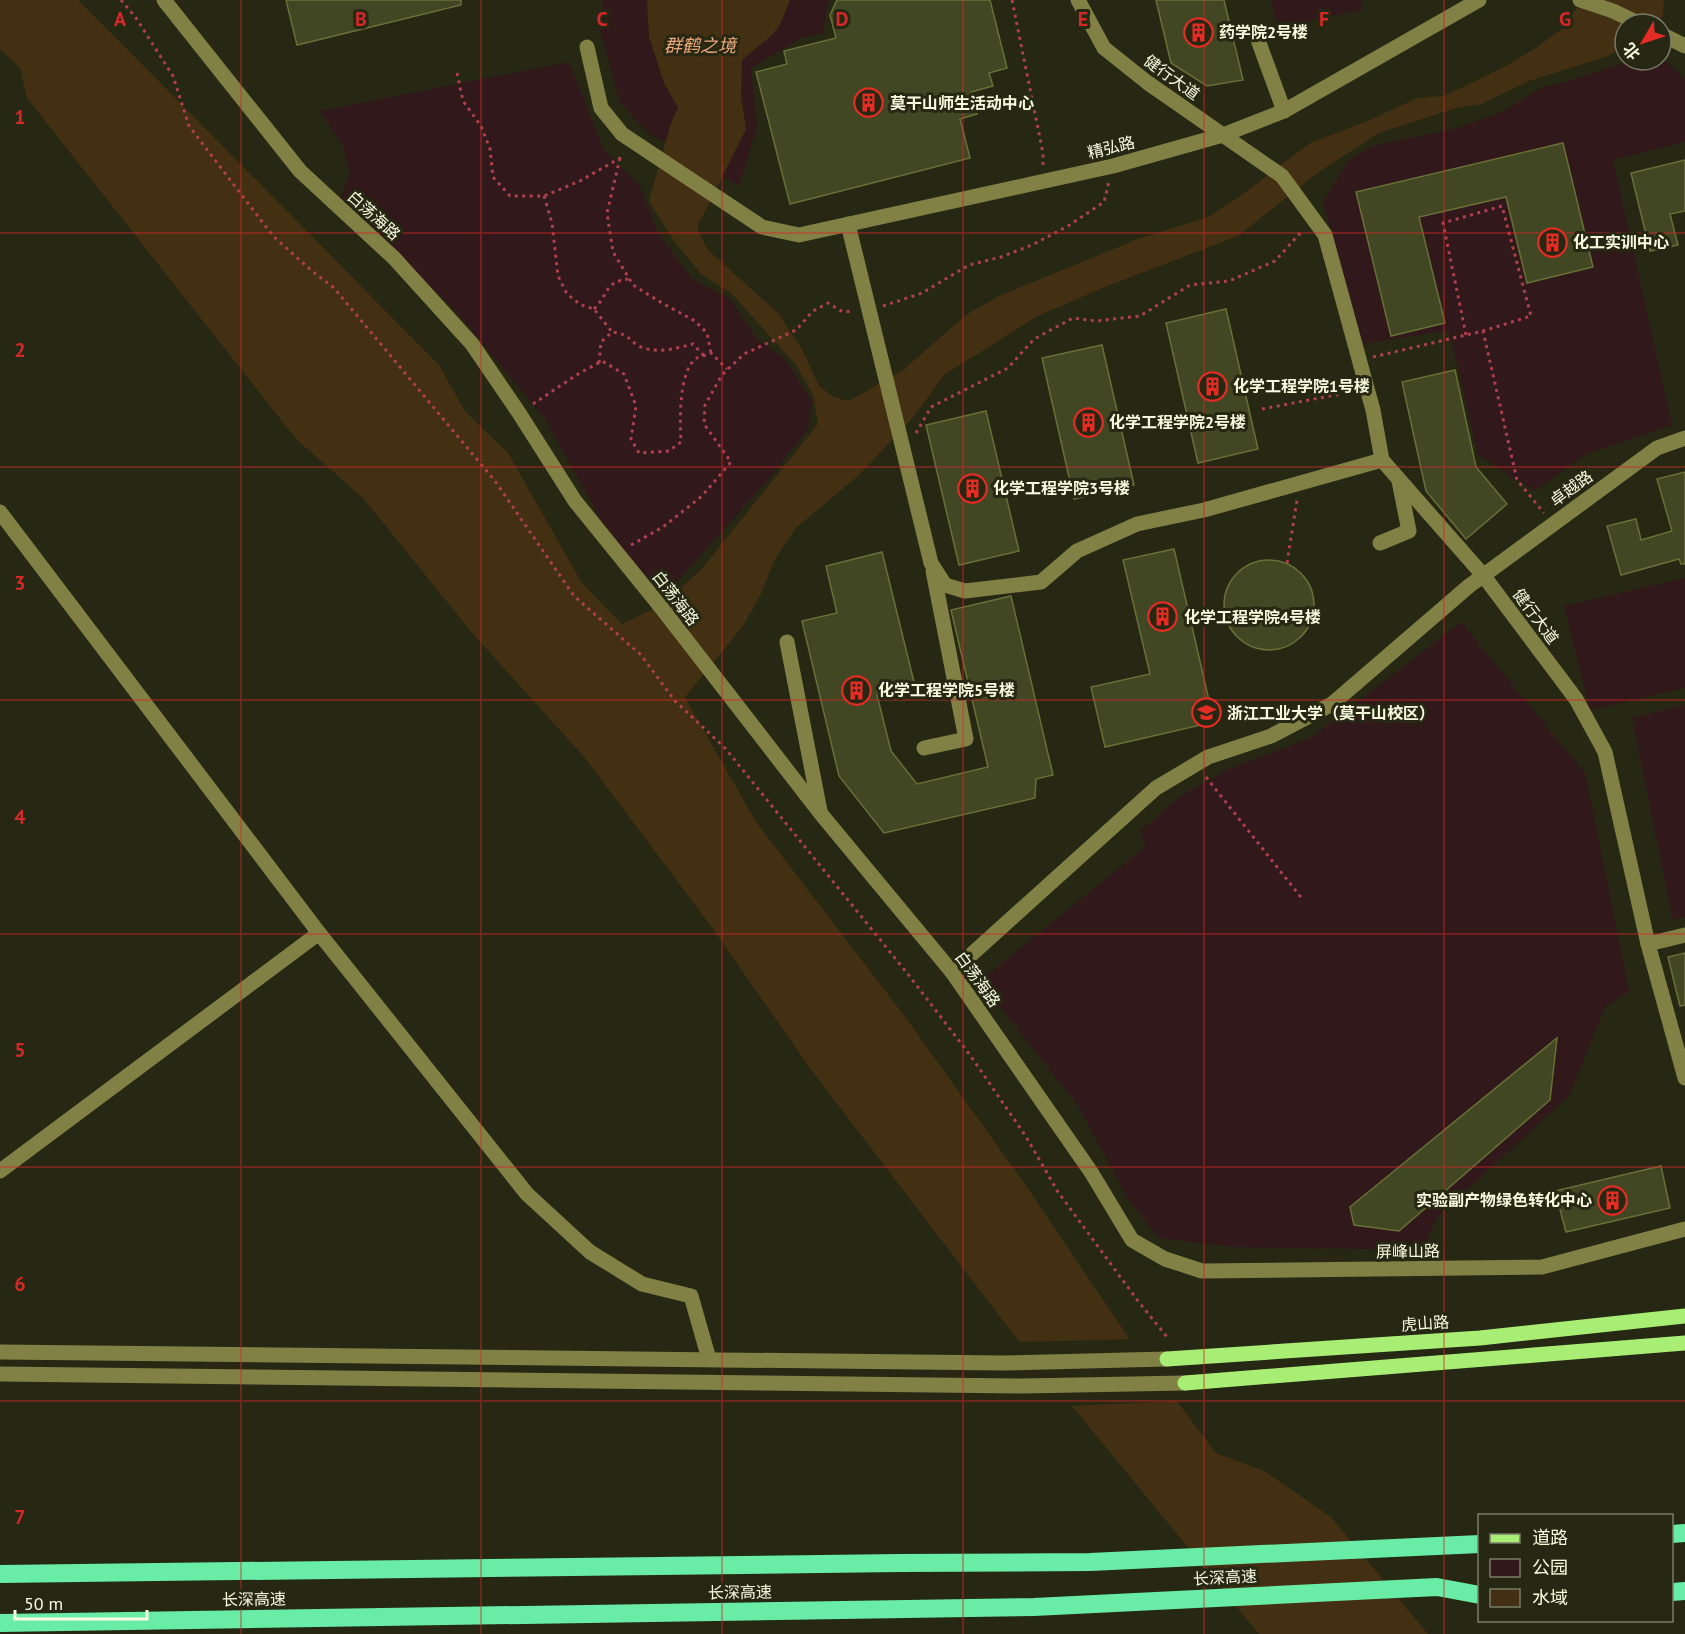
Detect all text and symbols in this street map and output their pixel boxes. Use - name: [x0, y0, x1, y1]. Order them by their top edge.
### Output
- text: A: [114, 6, 127, 32]
- text: B: [355, 6, 367, 32]
- text: C: [596, 6, 608, 32]
- text: D: [836, 6, 849, 32]
- text: E: [1078, 6, 1088, 32]
- text: F: [1319, 6, 1329, 32]
- text: G: [1559, 6, 1571, 32]
- north arrow: [1613, 12, 1673, 72]
- building icon: 药学院2号楼: [1182, 16, 1214, 48]
- place label: 药学院2号楼: [1219, 22, 1308, 42]
- water label: 群鹤之境: [664, 34, 738, 57]
- text: 北: [1619, 39, 1644, 64]
- street label: 健行大道: [1140, 50, 1204, 104]
- building icon: 莫干山师生活动中心: [853, 87, 885, 119]
- place label: 莫干山师生活动中心: [890, 93, 1034, 113]
- text: 1: [14, 104, 26, 130]
- street label: 精弘路: [1085, 131, 1137, 163]
- street label: 白荡海路: [344, 186, 404, 244]
- building icon: 化工实训中心: [1536, 226, 1568, 258]
- place label: 化工实训中心: [1573, 232, 1669, 252]
- text: 2: [14, 337, 26, 363]
- building icon: 化学工程学院1号楼: [1196, 370, 1228, 402]
- place label: 化学工程学院1号楼: [1233, 376, 1370, 396]
- building icon: 化学工程学院2号楼: [1072, 406, 1104, 438]
- place label: 化学工程学院2号楼: [1109, 412, 1246, 432]
- street label: 卓越路: [1546, 466, 1596, 510]
- building icon: 化学工程学院3号楼: [956, 472, 988, 504]
- place label: 化学工程学院3号楼: [993, 478, 1130, 498]
- street label: 白荡海路: [648, 567, 704, 629]
- text: 3: [14, 570, 26, 596]
- street label: 健行大道: [1509, 584, 1563, 648]
- building icon: 化学工程学院4号楼: [1147, 601, 1179, 633]
- place label: 化学工程学院4号楼: [1184, 607, 1321, 627]
- building icon: 化学工程学院5号楼: [841, 674, 873, 706]
- place label: 化学工程学院5号楼: [878, 680, 1015, 700]
- school or university icon: 浙江工业大学（莫干山校区）: [1190, 697, 1222, 729]
- place label: 浙江工业大学（莫干山校区）: [1227, 703, 1435, 723]
- text: 4: [14, 804, 26, 830]
- street label: 白荡海路: [951, 947, 1005, 1011]
- text: 5: [14, 1037, 26, 1063]
- building icon: 实验副产物绿色转化中心: [1597, 1184, 1629, 1216]
- place label: 实验副产物绿色转化中心: [1416, 1190, 1592, 1210]
- street label: 屏峰山路: [1376, 1240, 1440, 1262]
- text: 6: [14, 1271, 26, 1297]
- street label: 虎山路: [1400, 1311, 1450, 1335]
- text: 7: [14, 1504, 26, 1530]
- legend: [1478, 1514, 1673, 1622]
- text: 道路: [1532, 1526, 1568, 1549]
- text: 公园: [1532, 1556, 1568, 1579]
- street label: 长深高速: [1193, 1565, 1257, 1589]
- street label: 长深高速: [708, 1581, 772, 1603]
- scale bar: [15, 1583, 147, 1621]
- text: 水域: [1532, 1586, 1568, 1609]
- street label: 长深高速: [222, 1588, 286, 1610]
- text: 50 m: [24, 1592, 63, 1615]

